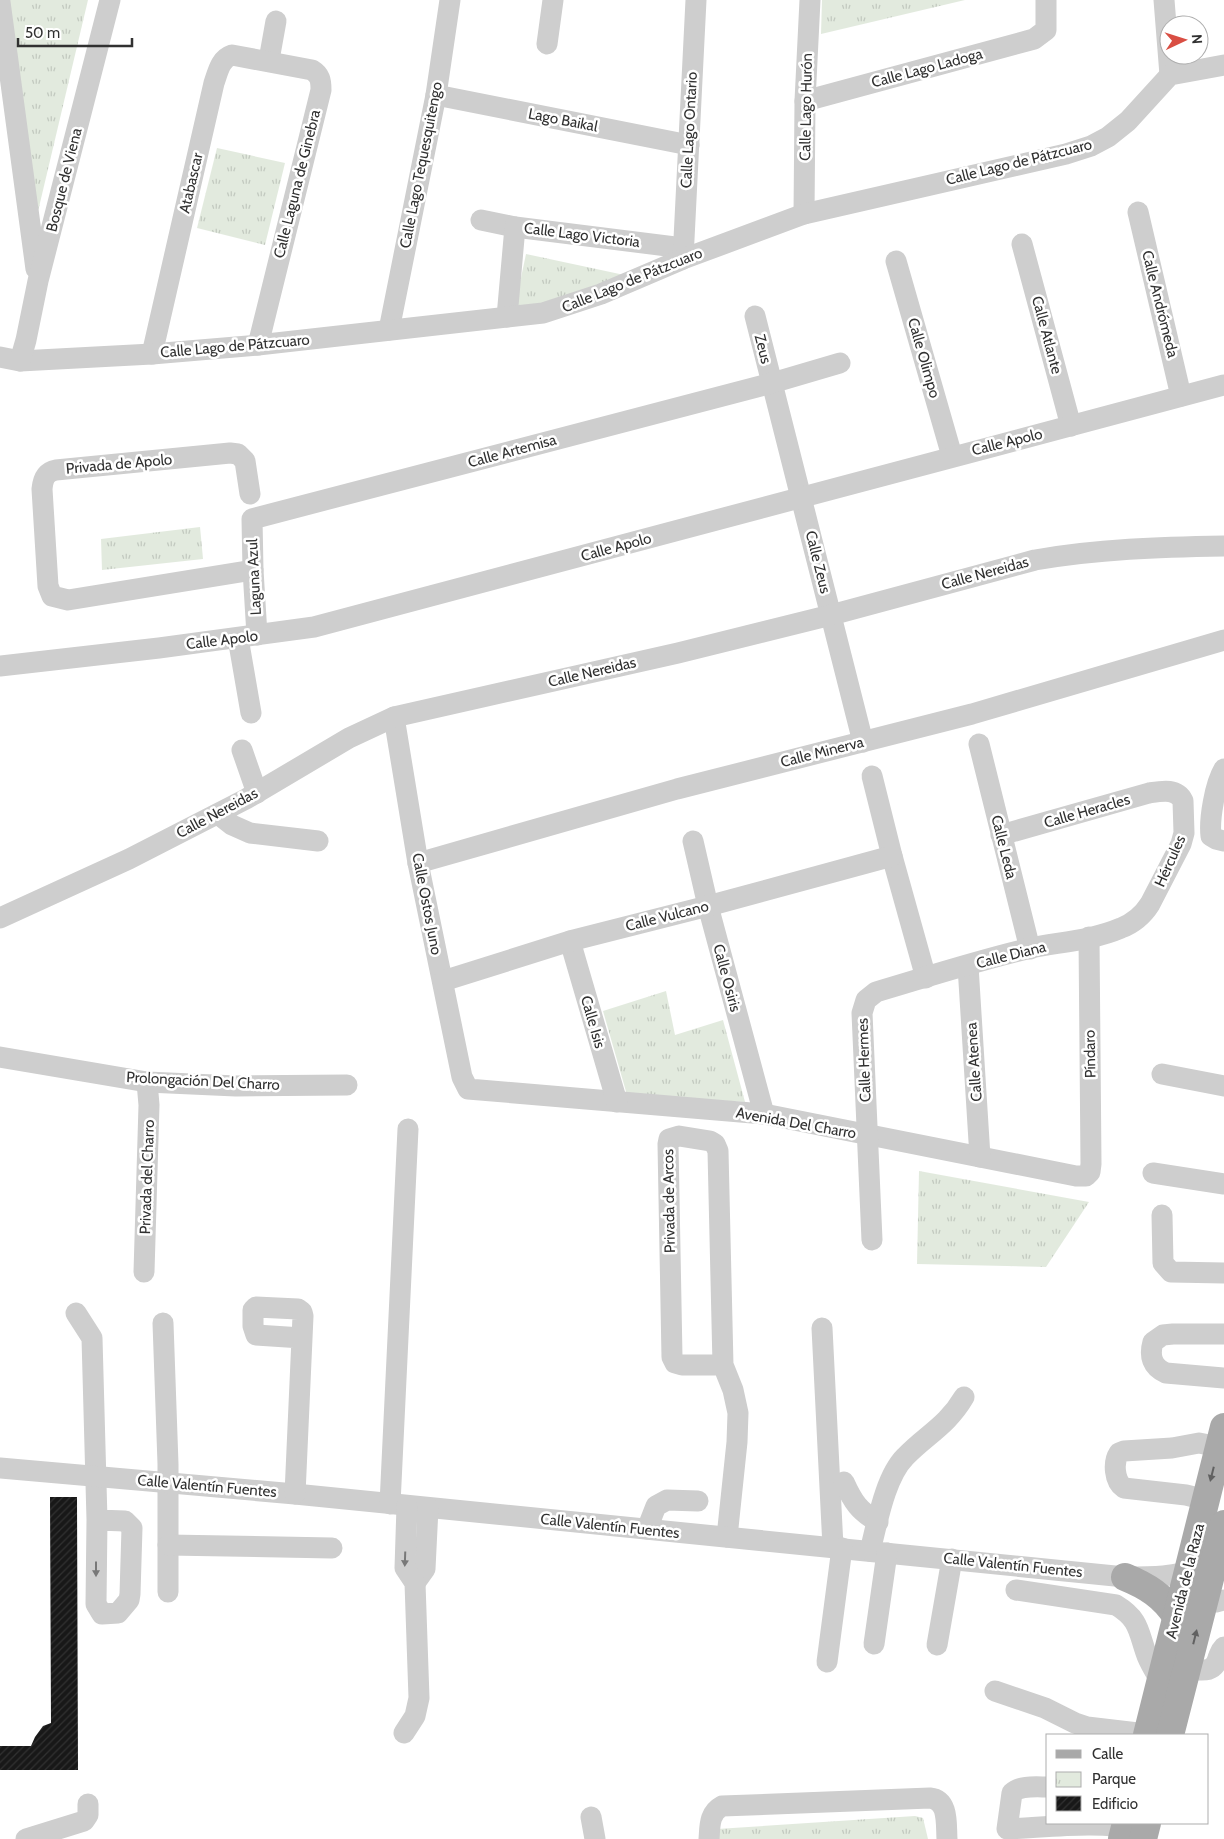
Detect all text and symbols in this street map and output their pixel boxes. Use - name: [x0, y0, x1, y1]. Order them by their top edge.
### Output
- scale bar: [18, 15, 131, 47]
- north arrow: [1159, 15, 1209, 65]
- text: 50 m: [25, 24, 60, 42]
- text: N: [1188, 34, 1206, 45]
- street label: Calle Lago Ladoga: [869, 44, 985, 91]
- street label: Calle Lago Hurón: [796, 53, 816, 161]
- street label: Calle Lago Ontario: [677, 71, 701, 189]
- street label: Calle Lago Tequesquitengo: [396, 80, 446, 250]
- street label: Lago Baikal: [527, 104, 600, 136]
- street label: Calle Laguna de Ginebra: [270, 107, 324, 260]
- street label: Bosque de Viena: [42, 125, 86, 234]
- street label: Calle Lago de Pátzcuaro: [944, 135, 1094, 189]
- street label: Atabascar: [175, 151, 207, 215]
- street label: Calle Lago Victoria: [523, 219, 642, 251]
- street label: Calle Lago de Pátzcuaro: [559, 244, 705, 316]
- street label: Calle Andrómeda: [1138, 249, 1182, 360]
- street label: Calle Atlante: [1028, 294, 1066, 376]
- street label: Calle Olimpo: [904, 316, 944, 400]
- street label: Calle Lago de Pátzcuaro: [160, 331, 310, 361]
- street label: Zeus: [751, 332, 775, 366]
- street label: Calle Apolo: [970, 425, 1044, 459]
- street label: Calle Artemisa: [466, 430, 559, 471]
- street label: Privada de Apolo: [65, 450, 173, 478]
- street label: Calle Apolo: [579, 529, 653, 565]
- street label: Calle Zeus: [802, 529, 834, 595]
- street label: Laguna Azul: [243, 538, 265, 616]
- street label: Calle Nereidas: [939, 553, 1031, 593]
- street label: Calle Apolo: [185, 627, 259, 653]
- street label: Calle Nereidas: [546, 653, 638, 691]
- street label: Calle Minerva: [779, 733, 866, 771]
- street label: Calle Nereidas: [173, 784, 261, 842]
- street label: Calle Heracles: [1042, 790, 1132, 832]
- street label: Calle Leda: [987, 813, 1021, 882]
- street label: Hércules: [1151, 832, 1189, 890]
- street label: Calle Ostos Juno: [408, 852, 446, 956]
- street label: Calle Vulcano: [624, 897, 710, 935]
- street label: Calle Diana: [974, 937, 1049, 972]
- street label: Calle Osiris: [709, 942, 745, 1014]
- street label: Calle Isis: [577, 994, 609, 1050]
- street label: Calle Hermes: [854, 1018, 874, 1102]
- street label: Calle Atenea: [962, 1021, 986, 1102]
- street label: Píndaro: [1081, 1030, 1099, 1078]
- street label: Prolongación Del Charro: [126, 1068, 280, 1094]
- street label: Avenida Del Charro: [735, 1104, 857, 1142]
- street label: Privada del Charro: [136, 1119, 158, 1235]
- street label: Privada de Arcos: [659, 1149, 679, 1253]
- one-way arrow: [1208, 1467, 1216, 1482]
- street label: Calle Valentín Fuentes: [137, 1471, 277, 1501]
- street label: Calle Valentín Fuentes: [540, 1510, 680, 1542]
- street label: Avenida de la Raza: [1162, 1521, 1208, 1640]
- street label: Calle Valentín Fuentes: [943, 1549, 1083, 1581]
- one-way arrow: [401, 1552, 409, 1568]
- one-way arrow: [92, 1561, 100, 1577]
- one-way arrow: [1192, 1630, 1200, 1645]
- legend: [1046, 1734, 1209, 1824]
- text: Calle: [1092, 1745, 1123, 1763]
- text: Parque: [1092, 1770, 1136, 1788]
- text: Edificio: [1092, 1795, 1138, 1813]

